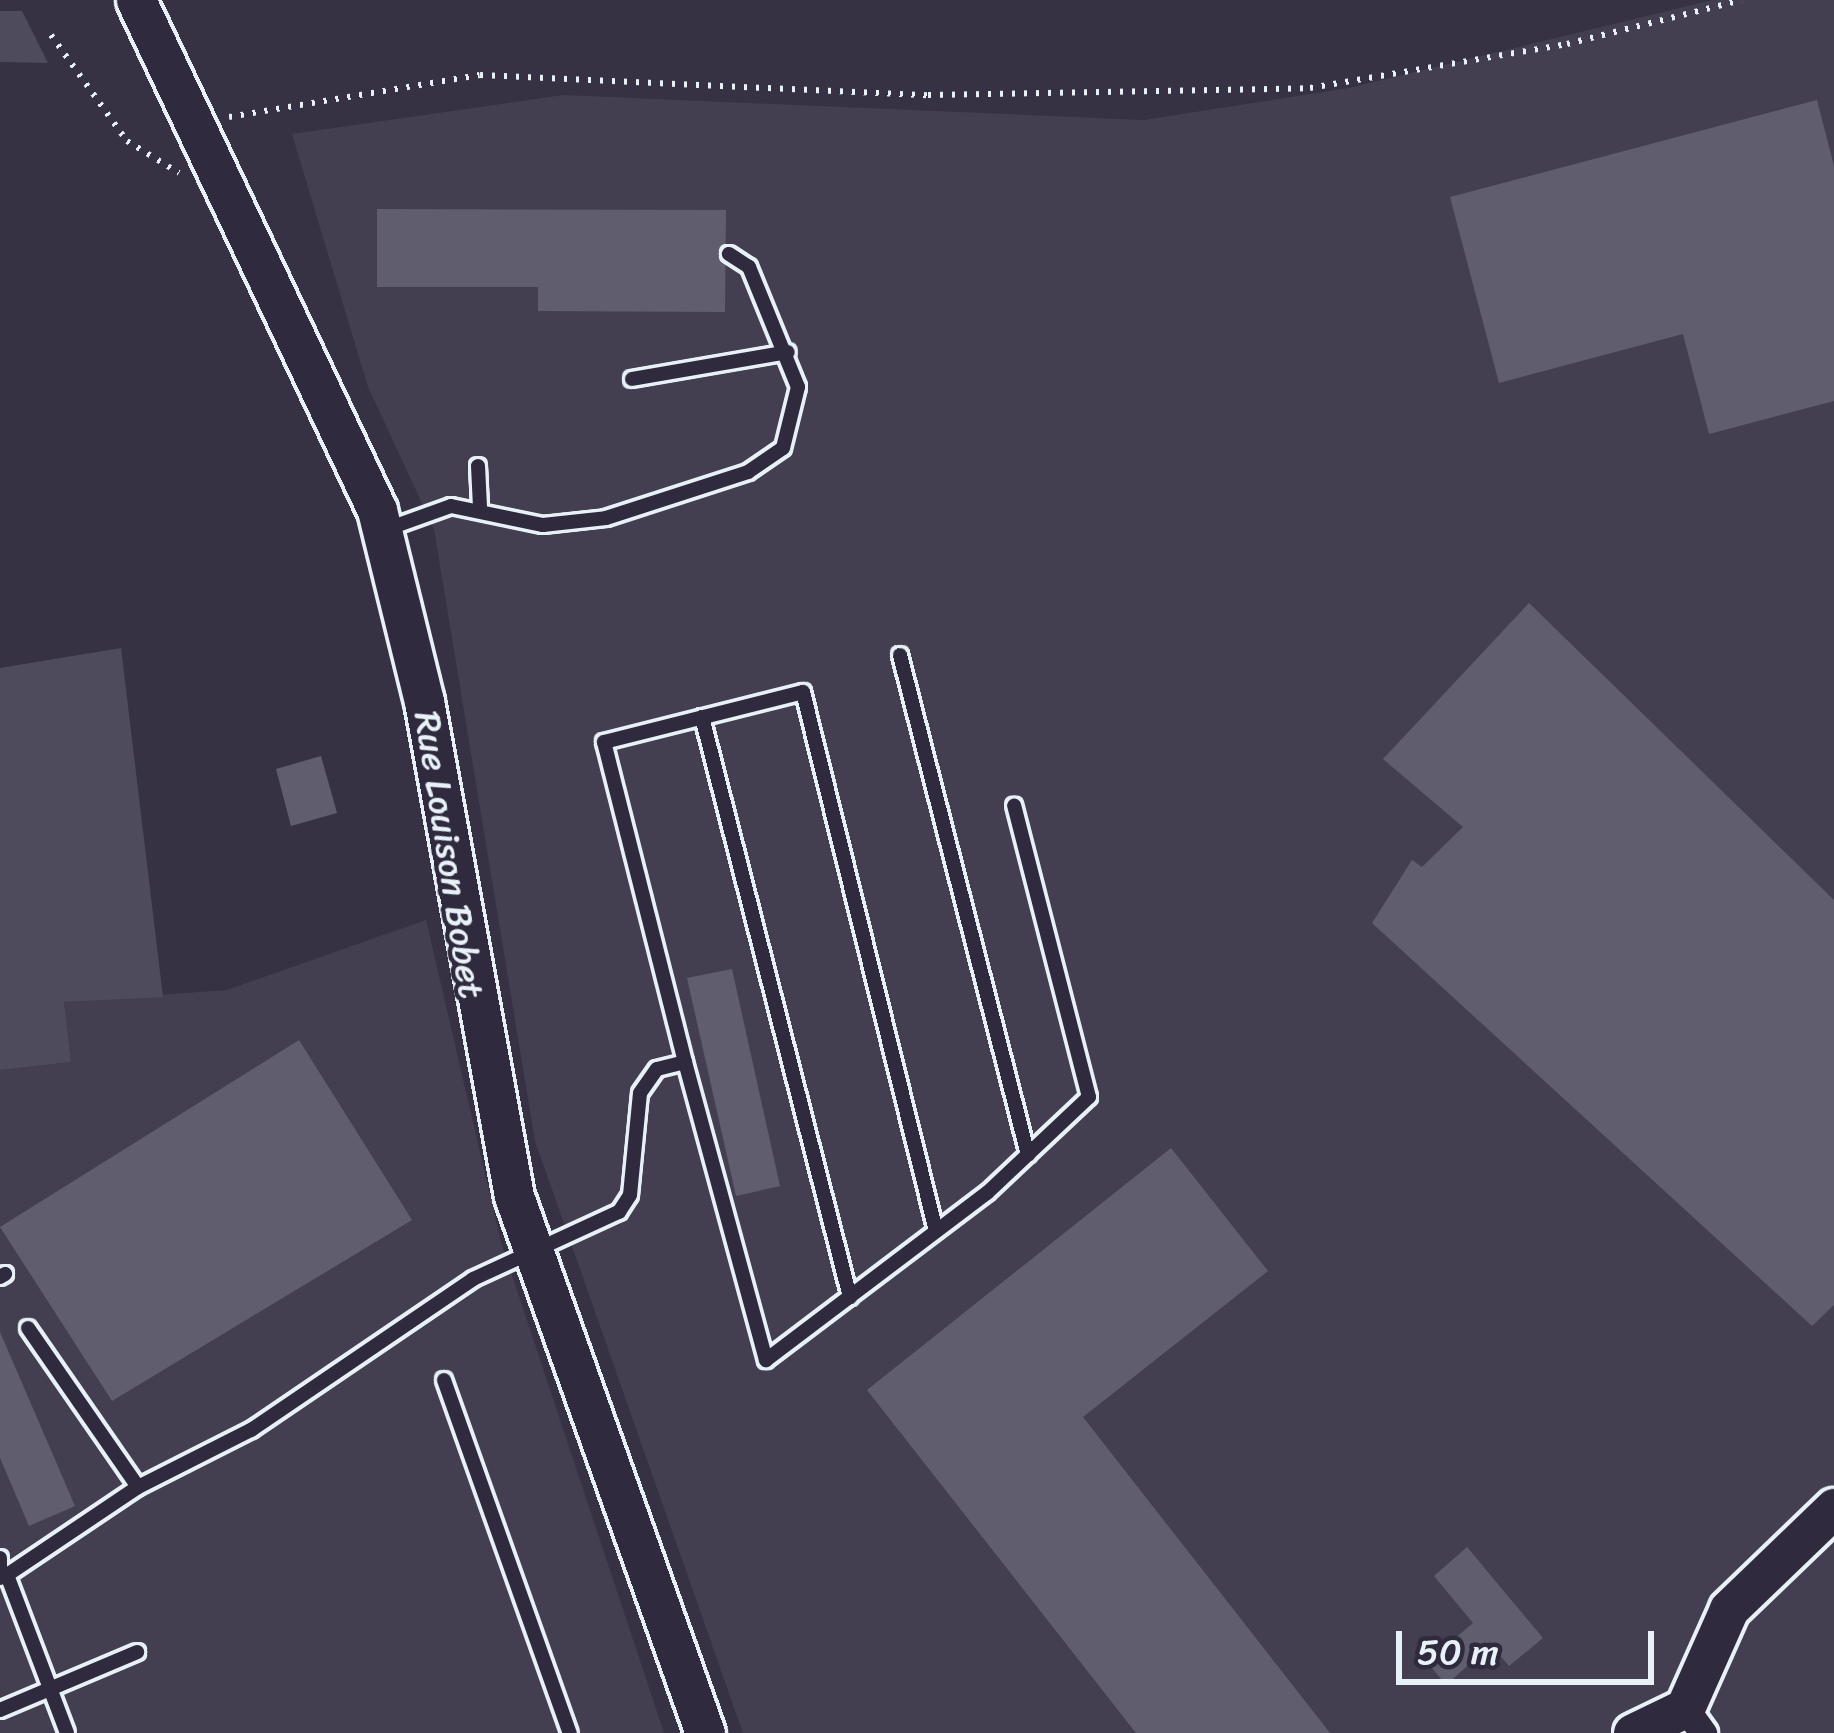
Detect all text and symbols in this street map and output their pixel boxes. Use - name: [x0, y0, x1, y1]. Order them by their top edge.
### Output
- street label: Rue Louison Bobet: [405, 708, 493, 1002]
- scale bar: [1402, 1607, 1660, 1681]
- text: 50 m: [1417, 1620, 1499, 1684]

